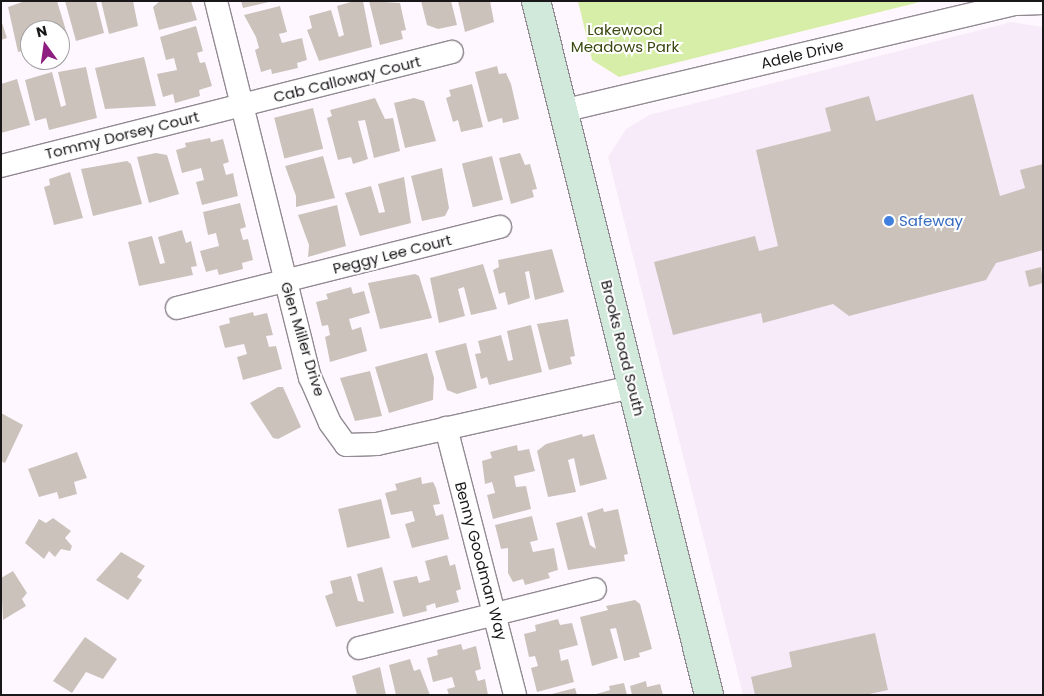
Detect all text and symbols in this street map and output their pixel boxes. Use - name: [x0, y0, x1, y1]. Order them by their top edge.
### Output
- north arrow: [20, 20, 70, 70]
- text: N: [34, 20, 49, 42]
- park label: Lakewood Meadows Park: [571, 20, 679, 55]
- street label: Adele Drive: [759, 36, 845, 72]
- street label: Cab Calloway Court: [271, 52, 423, 106]
- street label: Tommy Dorsey Court: [43, 107, 201, 163]
- place label: Safeway: [899, 212, 963, 230]
- marker: Safeway: [883, 215, 895, 227]
- street label: Peggy Lee Court: [331, 231, 453, 277]
- street label: Brooks Road South: [597, 278, 649, 418]
- street label: Glen Miller Drive: [277, 280, 329, 398]
- street label: Benny Goodman Way: [451, 480, 511, 642]

